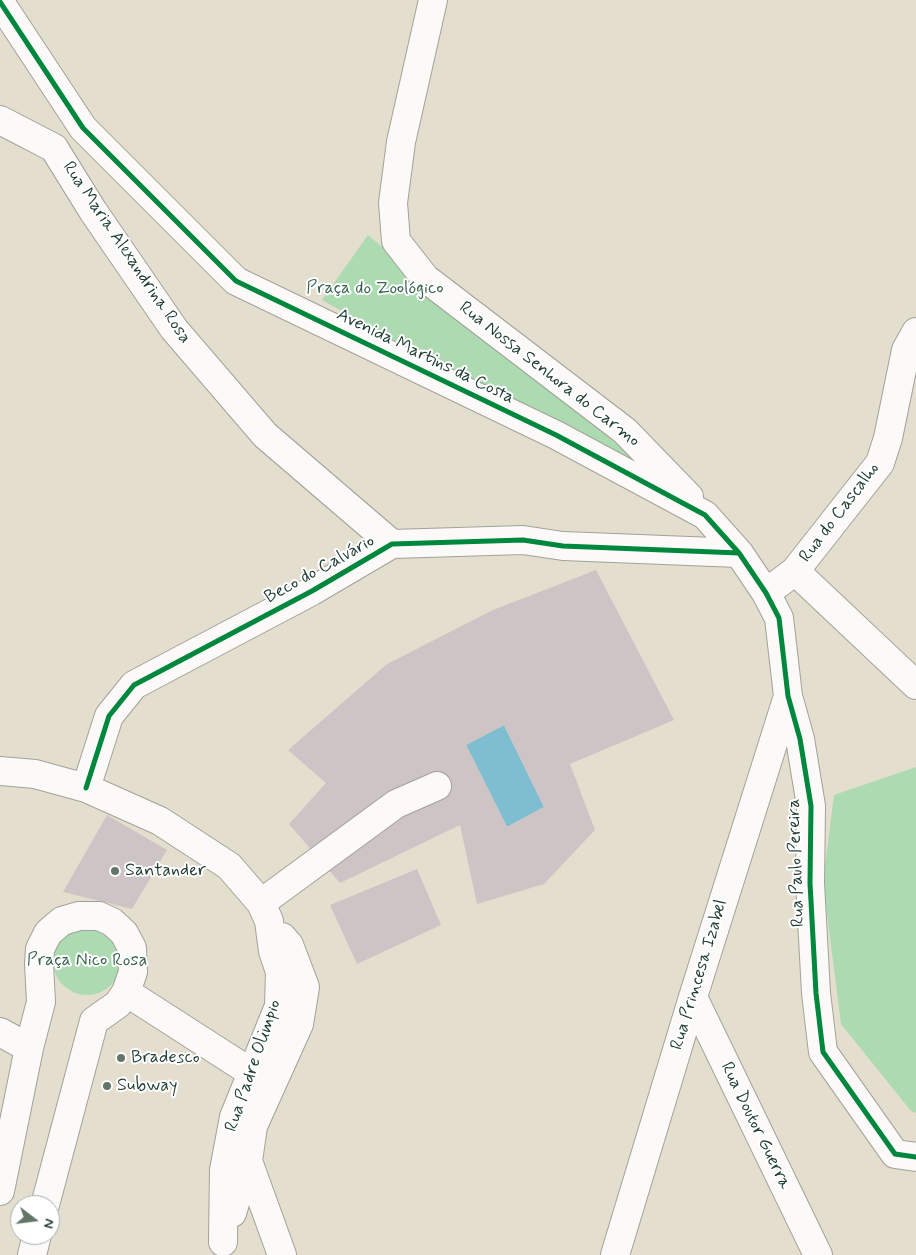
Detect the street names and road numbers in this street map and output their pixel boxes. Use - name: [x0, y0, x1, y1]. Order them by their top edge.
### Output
- street label: Rua Maria Alexandrina Rosa: [57, 158, 195, 348]
- street label: Rua Nossa Senhora do Carmo: [454, 298, 644, 452]
- street label: Avenida Martins da Costa: [333, 305, 517, 409]
- street label: Rua do Cascalho: [795, 459, 885, 567]
- street label: Beco do Calvário: [261, 531, 379, 609]
- street label: Rua Paulo Pereira: [784, 798, 810, 928]
- street label: Rua Princesa Izabel: [667, 897, 733, 1053]
- street label: Rua Padre Olimpio: [221, 997, 287, 1135]
- street label: Rua Doutor Guerra: [715, 1059, 795, 1193]

